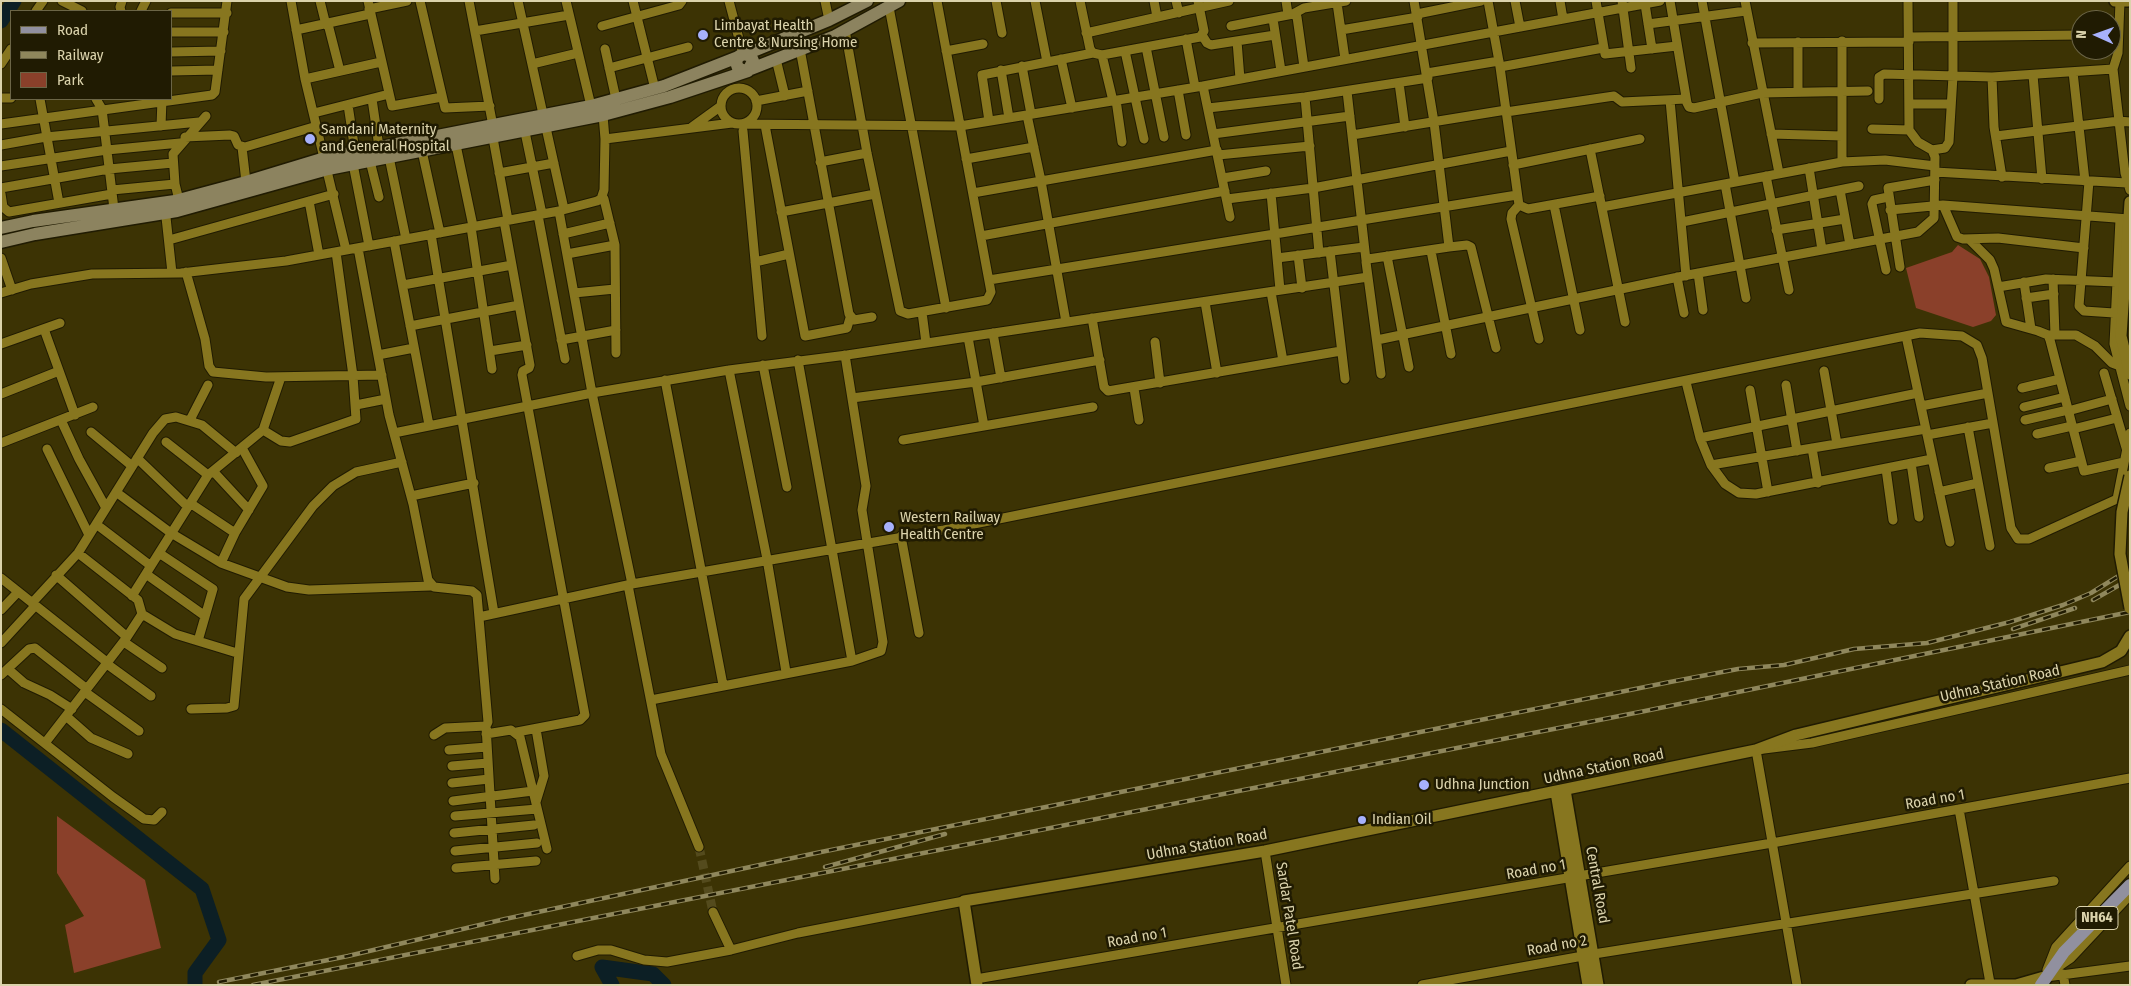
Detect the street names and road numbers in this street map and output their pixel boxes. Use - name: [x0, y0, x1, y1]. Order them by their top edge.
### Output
- street label: Udhna Station Road: [1938, 661, 2062, 707]
- street label: Udhna Station Road: [1542, 745, 1666, 789]
- street label: Road no 1: [1904, 786, 1966, 814]
- street label: Udhna Station Road: [1145, 826, 1269, 864]
- street label: Central Road: [1581, 845, 1613, 925]
- street label: Road no 1: [1505, 856, 1567, 884]
- street label: Sardar Patel Road: [1272, 861, 1306, 971]
- road number: NH64: [2076, 906, 2118, 930]
- street label: Road no 1: [1106, 924, 1168, 952]
- street label: Road no 2: [1526, 932, 1588, 960]

